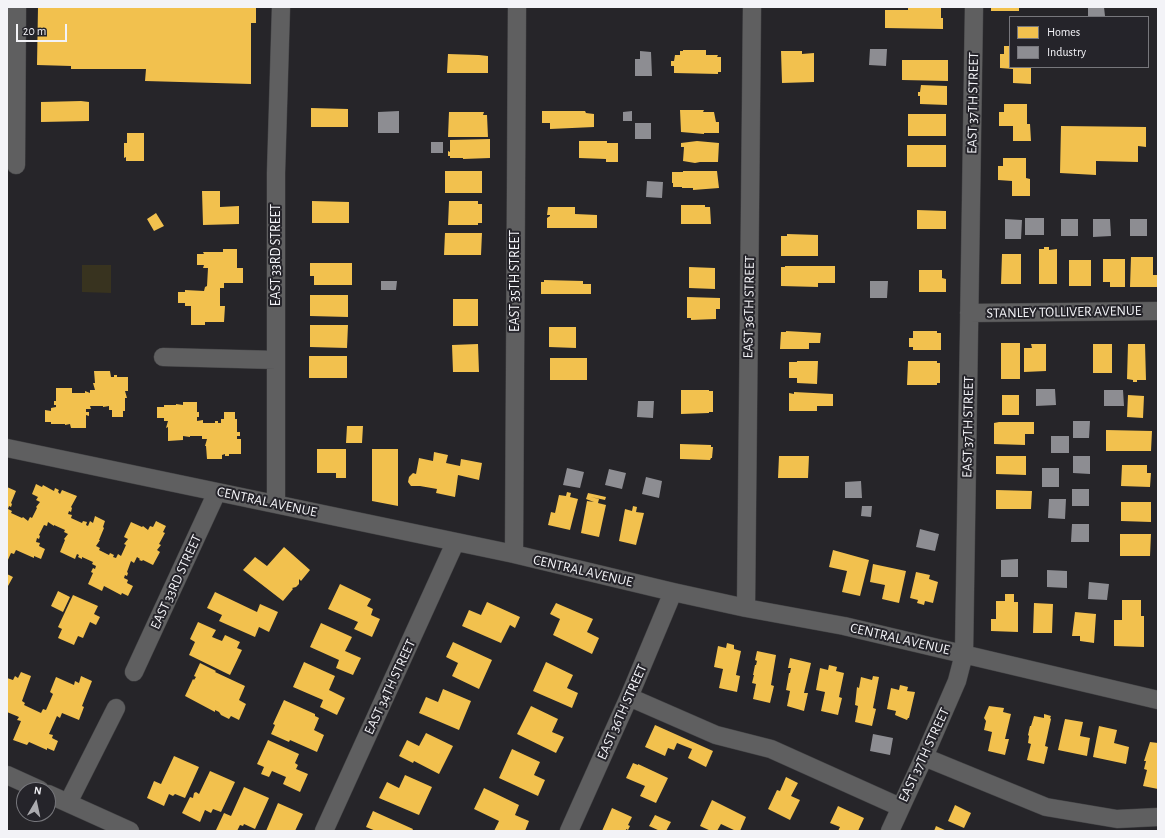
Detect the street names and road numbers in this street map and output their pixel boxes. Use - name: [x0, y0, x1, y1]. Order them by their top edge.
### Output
- street label: EAST 37TH STREET: [964, 52, 982, 154]
- street label: EAST 33RD STREET: [268, 204, 284, 306]
- street label: EAST 35TH STREET: [507, 230, 523, 332]
- street label: EAST 36TH STREET: [740, 255, 758, 359]
- street label: STANLEY TOLLIVER AVENUE: [986, 302, 1142, 322]
- street label: EAST 37TH STREET: [959, 376, 977, 478]
- street label: CENTRAL AVENUE: [215, 483, 319, 521]
- street label: EAST 33RD STREET: [147, 532, 205, 632]
- street label: CENTRAL AVENUE: [532, 551, 634, 591]
- street label: CENTRAL AVENUE: [849, 619, 951, 659]
- street label: EAST 34TH STREET: [361, 637, 419, 737]
- street label: EAST 36TH STREET: [593, 662, 651, 762]
- street label: EAST 37TH STREET: [895, 705, 953, 805]

